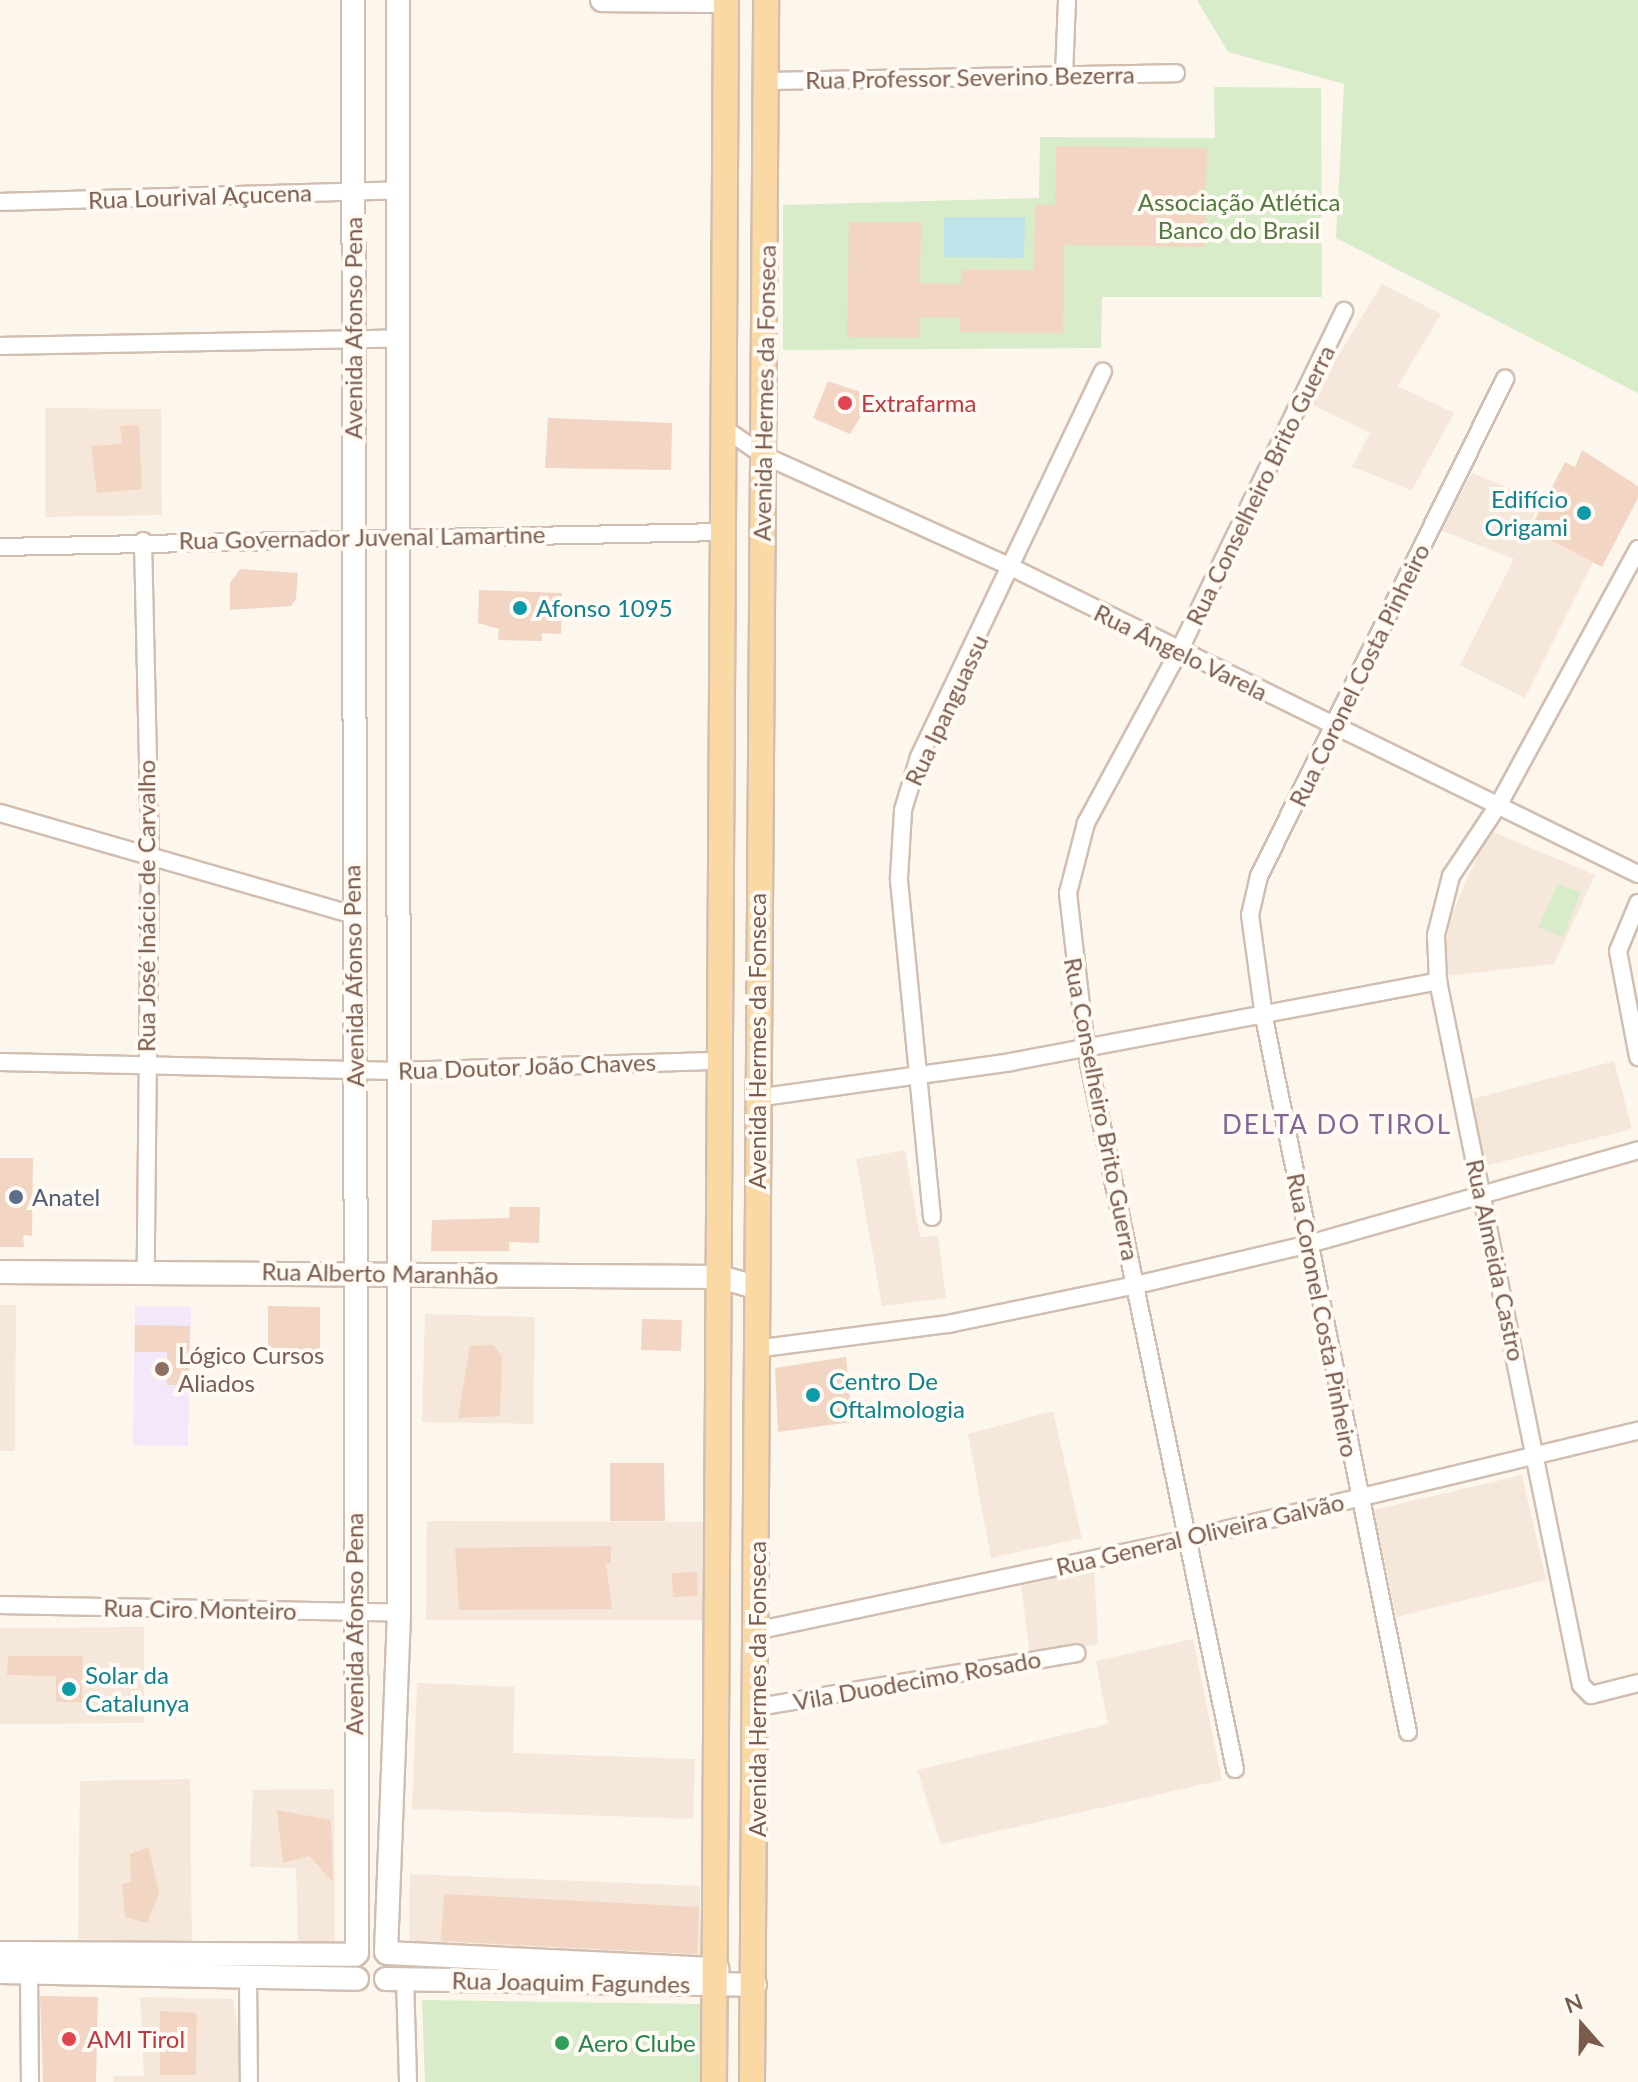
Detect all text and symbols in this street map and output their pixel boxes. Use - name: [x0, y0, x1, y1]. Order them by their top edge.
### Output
- street label: Rua Professor Severino Bezerra: [805, 60, 1135, 94]
- street label: Rua Lourival Açucena: [87, 178, 313, 214]
- park label: Associação Atlética Banco do Brasil: [1137, 188, 1341, 244]
- street label: Avenida Afonso Pena: [339, 216, 367, 440]
- street label: Avenida Hermes da Fonseca: [747, 245, 781, 541]
- street label: Rua Conselheiro Brito Guerra: [1180, 340, 1340, 630]
- place label: Extrafarma: [861, 389, 976, 417]
- marker: Extrafarma: [836, 394, 854, 412]
- place label: Edifício Origami: [1485, 485, 1568, 541]
- marker: Edifício Origami: [1575, 504, 1593, 522]
- street label: Rua Governador Juvenal Lamartine: [178, 519, 546, 555]
- street label: Rua Coronel Costa Pinheiro: [1283, 539, 1435, 811]
- place label: Afonso 1095: [536, 594, 673, 622]
- street label: Rua Ângelo Varela: [1089, 597, 1273, 707]
- marker: Afonso 1095: [511, 599, 529, 617]
- street label: Rua Ipanguassu: [898, 630, 994, 790]
- street label: Rua José Inácio de Carvalho: [132, 759, 160, 1053]
- street label: Avenida Afonso Pena: [337, 864, 369, 1088]
- street label: Avenida Hermes da Fonseca: [743, 893, 771, 1189]
- street label: Rua Conselheiro Brito Guerra: [1058, 955, 1146, 1263]
- street label: Rua Doutor João Chaves: [397, 1047, 657, 1085]
- district label: DELTA DO TIROL: [1221, 1109, 1453, 1141]
- street label: Rua Almeida Castro: [1460, 1156, 1532, 1364]
- street label: Rua Coronel Costa Pinheiro: [1281, 1171, 1365, 1459]
- place label: Anatel: [32, 1183, 100, 1211]
- marker: Anatel: [7, 1188, 25, 1206]
- street label: Rua Alberto Maranhão: [261, 1257, 499, 1289]
- place label: Lógico Cursos Aliados: [178, 1341, 325, 1397]
- marker: Lógico Cursos Aliados: [153, 1360, 171, 1378]
- place label: Centro De Oftalmologia: [829, 1367, 965, 1423]
- marker: Centro De Oftalmologia: [804, 1386, 822, 1404]
- street label: Rua General Oliveira Galvão: [1053, 1487, 1347, 1581]
- street label: Avenida Afonso Pena: [340, 1512, 368, 1736]
- street label: Avenida Hermes da Fonseca: [743, 1541, 771, 1837]
- street label: Rua Ciro Monteiro: [103, 1593, 297, 1625]
- street label: Vila Duodecimo Rosado: [791, 1644, 1043, 1716]
- place label: Solar da Catalunya: [85, 1661, 190, 1717]
- marker: Solar da Catalunya: [60, 1680, 78, 1698]
- street label: Rua Joaquim Fagundes: [451, 1966, 691, 1998]
- north arrow: [1542, 1986, 1622, 2066]
- text: N: [1561, 1987, 1586, 2019]
- place label: AMI Tirol: [87, 2025, 186, 2053]
- marker: AMI Tirol: [58, 2028, 80, 2050]
- place label: Aero Clube: [578, 2029, 696, 2057]
- marker: Aero Clube: [553, 2034, 571, 2052]

